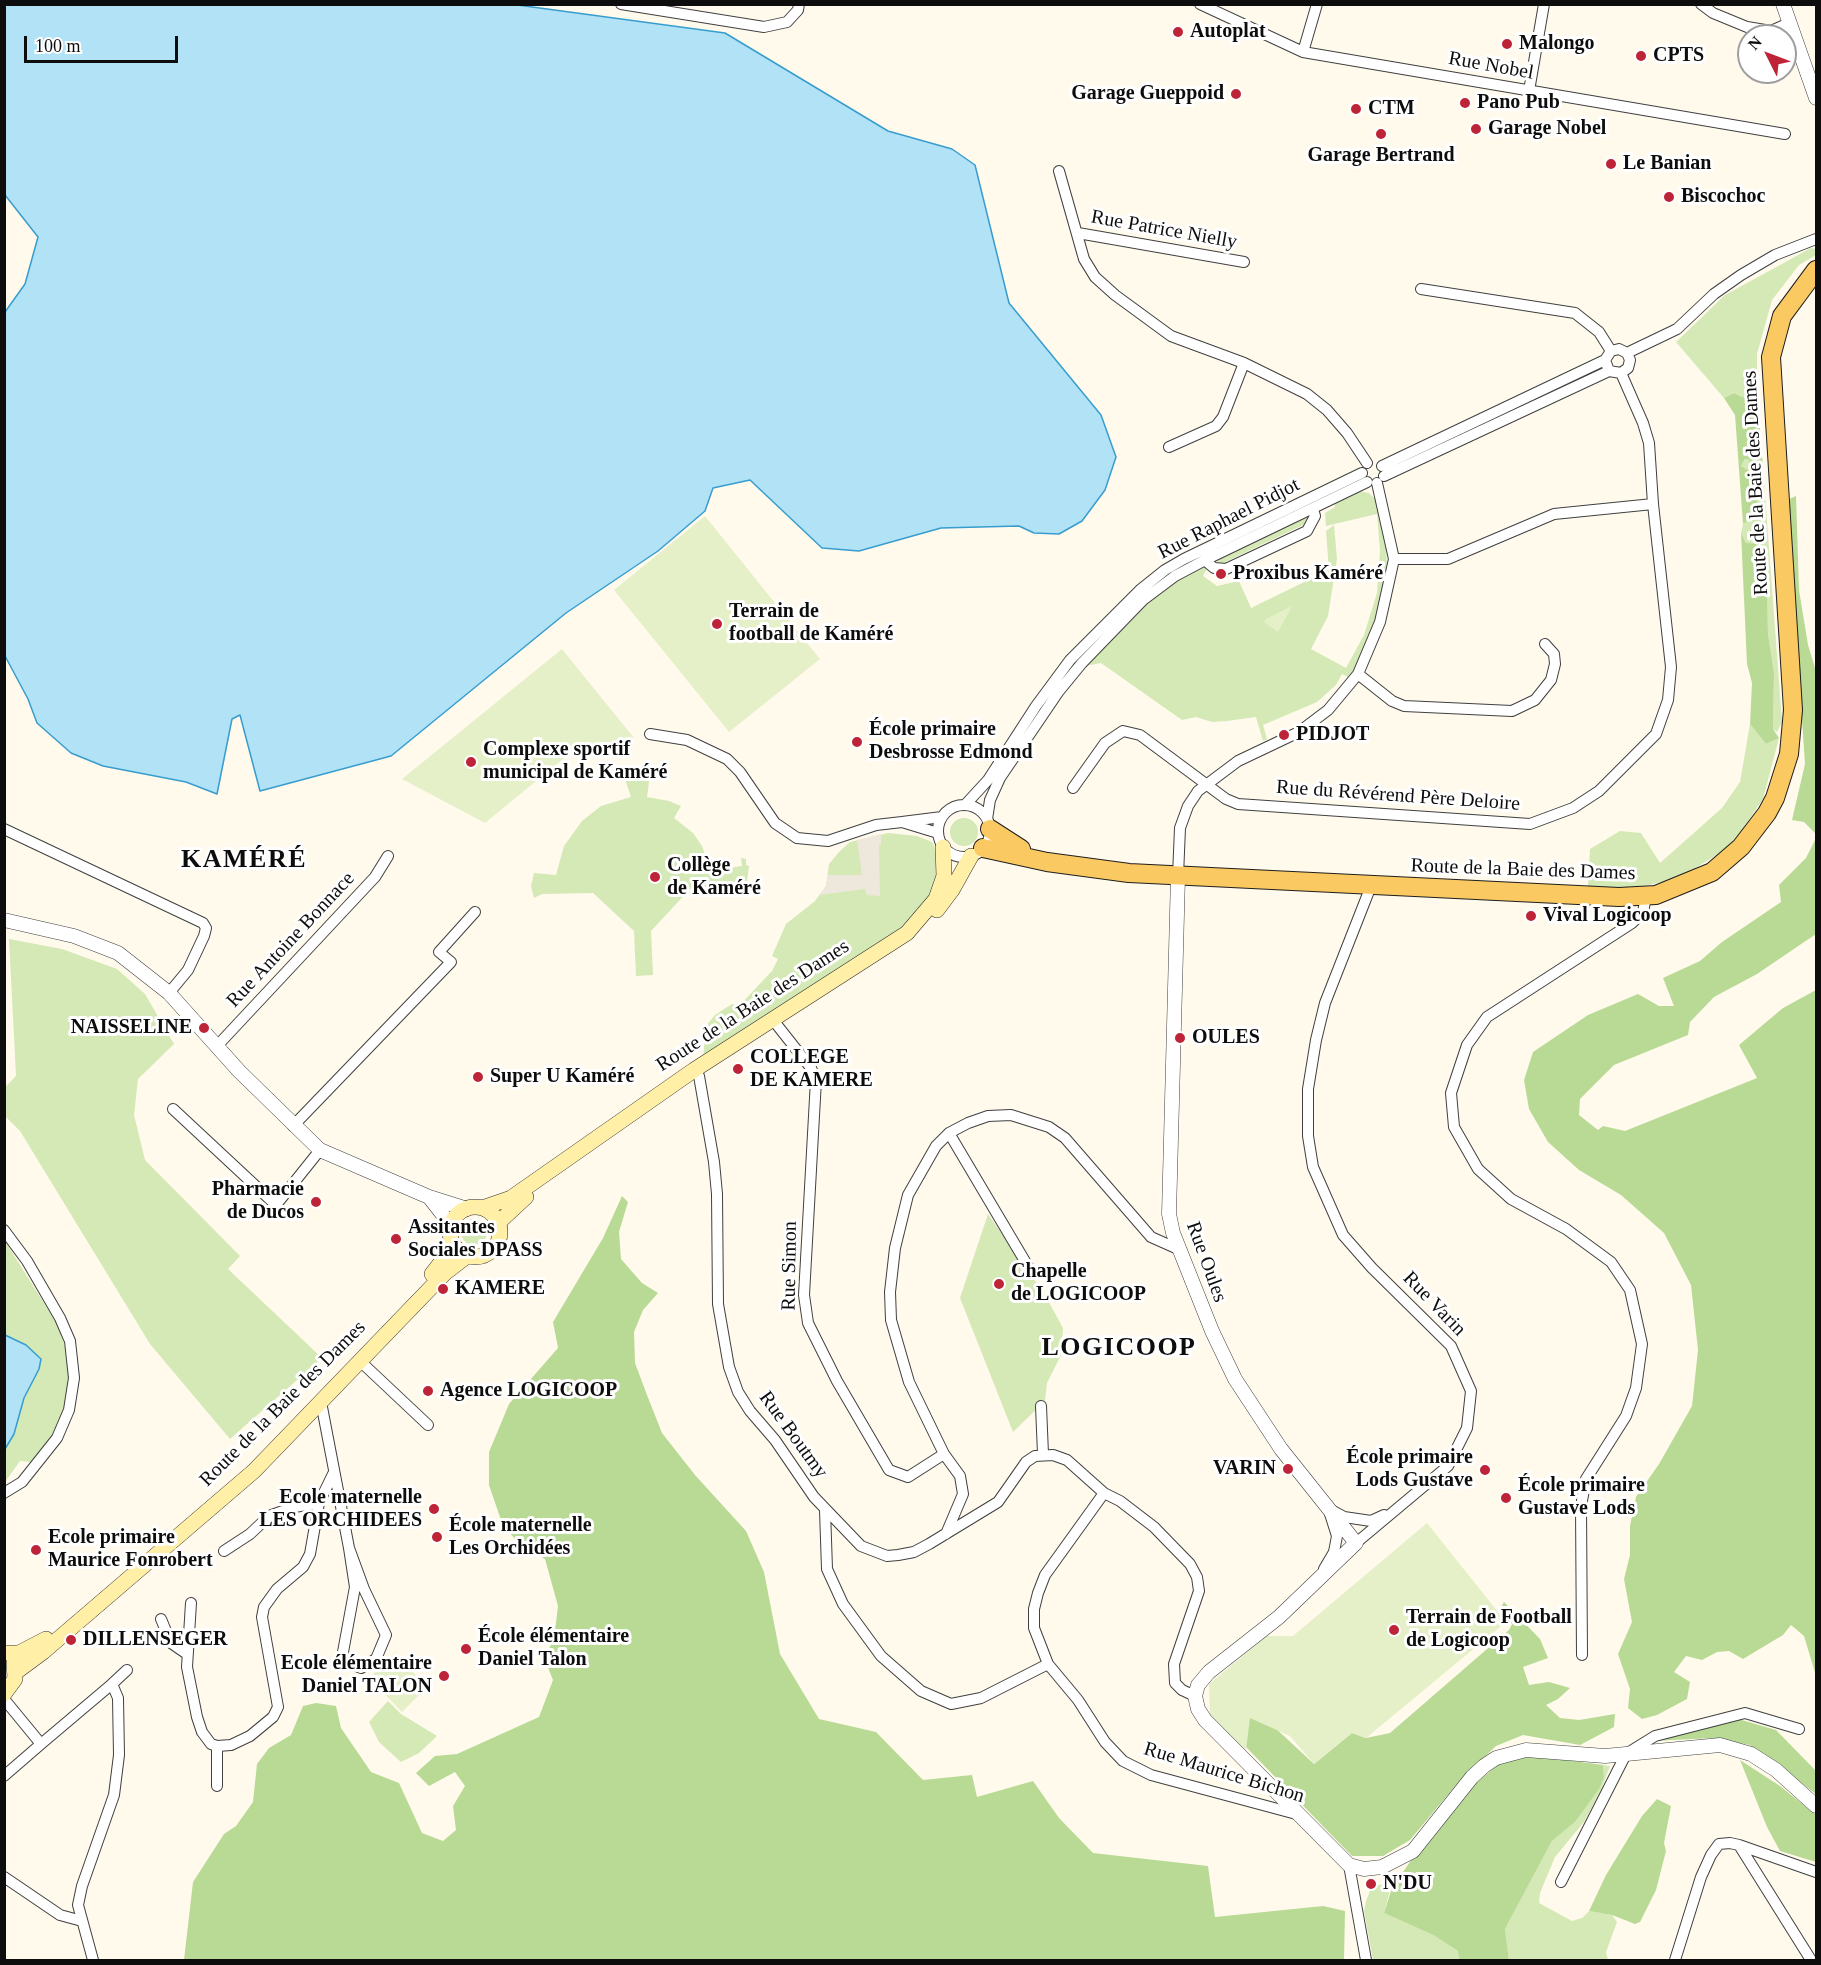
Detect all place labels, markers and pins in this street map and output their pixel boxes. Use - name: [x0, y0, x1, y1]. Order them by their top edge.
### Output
- place label: Autoplat: [1190, 20, 1266, 44]
- marker: Autoplat: [1171, 25, 1185, 39]
- place label: Malongo: [1519, 32, 1595, 56]
- marker: Malongo: [1500, 37, 1514, 51]
- place label: CPTS: [1653, 44, 1704, 68]
- marker: CPTS: [1634, 49, 1648, 63]
- place label: Garage Gueppoid: [1071, 82, 1224, 106]
- marker: Garage Gueppoid: [1229, 87, 1243, 101]
- place label: Pano Pub: [1477, 91, 1560, 115]
- marker: Pano Pub: [1458, 96, 1472, 110]
- place label: CTM: [1368, 97, 1415, 121]
- marker: CTM: [1349, 102, 1363, 116]
- place label: Garage Nobel: [1488, 117, 1606, 141]
- marker: Garage Nobel: [1469, 122, 1483, 136]
- marker: Garage Bertrand: [1374, 127, 1388, 141]
- place label: Garage Bertrand: [1307, 144, 1455, 168]
- place label: Le Banian: [1623, 152, 1711, 176]
- marker: Le Banian: [1604, 157, 1618, 171]
- place label: Biscochoc: [1681, 185, 1765, 209]
- marker: Biscochoc: [1662, 190, 1676, 204]
- place label: Proxibus Kaméré: [1233, 562, 1383, 586]
- marker: Proxibus Kaméré: [1214, 567, 1228, 581]
- place label: Terrain de football de Kaméré: [729, 600, 893, 647]
- marker: Terrain de football de Kaméré: [710, 617, 724, 631]
- place label: École primaire Desbrosse Edmond: [869, 718, 1033, 765]
- place label: PIDJOT: [1296, 723, 1369, 747]
- marker: PIDJOT: [1277, 728, 1291, 742]
- marker: École primaire Desbrosse Edmond: [850, 735, 864, 749]
- place label: Complexe sportif municipal de Kaméré: [483, 738, 667, 785]
- marker: Complexe sportif municipal de Kaméré: [464, 755, 478, 769]
- place label: Collège de Kaméré: [667, 854, 761, 901]
- marker: Collège de Kaméré: [648, 870, 662, 884]
- place label: Vival Logicoop: [1543, 904, 1672, 928]
- marker: Vival Logicoop: [1524, 909, 1538, 923]
- place label: NAISSELINE: [71, 1016, 192, 1040]
- marker: NAISSELINE: [197, 1021, 211, 1035]
- place label: OULES: [1192, 1026, 1260, 1050]
- marker: OULES: [1173, 1031, 1187, 1045]
- place label: COLLEGE DE KAMERE: [750, 1046, 873, 1093]
- marker: COLLEGE DE KAMERE: [731, 1062, 745, 1076]
- place label: Super U Kaméré: [490, 1065, 634, 1089]
- marker: Super U Kaméré: [471, 1070, 485, 1084]
- place label: Pharmacie de Ducos: [212, 1178, 304, 1225]
- marker: Pharmacie de Ducos: [309, 1195, 323, 1209]
- place label: Assitantes Sociales DPASS: [408, 1216, 543, 1263]
- marker: Assitantes Sociales DPASS: [389, 1232, 403, 1246]
- place label: Chapelle de LOGICOOP: [1011, 1260, 1146, 1307]
- place label: KAMERE: [455, 1277, 545, 1301]
- marker: Chapelle de LOGICOOP: [992, 1277, 1006, 1291]
- marker: KAMERE: [436, 1282, 450, 1296]
- place label: Agence LOGICOOP: [440, 1379, 617, 1403]
- marker: Agence LOGICOOP: [421, 1384, 435, 1398]
- place label: École primaire Lods Gustave: [1346, 1446, 1473, 1493]
- place label: VARIN: [1213, 1457, 1276, 1481]
- marker: VARIN: [1281, 1462, 1295, 1476]
- marker: École primaire Lods Gustave: [1478, 1463, 1492, 1477]
- place label: École primaire Gustave Lods: [1518, 1474, 1645, 1521]
- place label: Ecole maternelle LES ORCHIDEES: [259, 1486, 422, 1533]
- marker: École primaire Gustave Lods: [1499, 1491, 1513, 1505]
- marker: Ecole maternelle LES ORCHIDEES: [427, 1502, 441, 1516]
- place label: École maternelle Les Orchidées: [449, 1514, 592, 1561]
- place label: Ecole primaire Maurice Fonrobert: [48, 1526, 213, 1573]
- marker: École maternelle Les Orchidées: [430, 1530, 444, 1544]
- marker: Ecole primaire Maurice Fonrobert: [29, 1543, 43, 1557]
- place label: Terrain de Football de Logicoop: [1406, 1606, 1572, 1653]
- marker: Terrain de Football de Logicoop: [1387, 1623, 1401, 1637]
- place label: École élémentaire Daniel Talon: [478, 1625, 629, 1672]
- place label: DILLENSEGER: [83, 1628, 227, 1652]
- marker: DILLENSEGER: [64, 1633, 78, 1647]
- marker: École élémentaire Daniel Talon: [459, 1642, 473, 1656]
- place label: Ecole élémentaire Daniel TALON: [281, 1652, 432, 1699]
- marker: Ecole élémentaire Daniel TALON: [437, 1669, 451, 1683]
- place label: N'DU: [1383, 1872, 1432, 1896]
- marker: N'DU: [1364, 1877, 1378, 1891]

